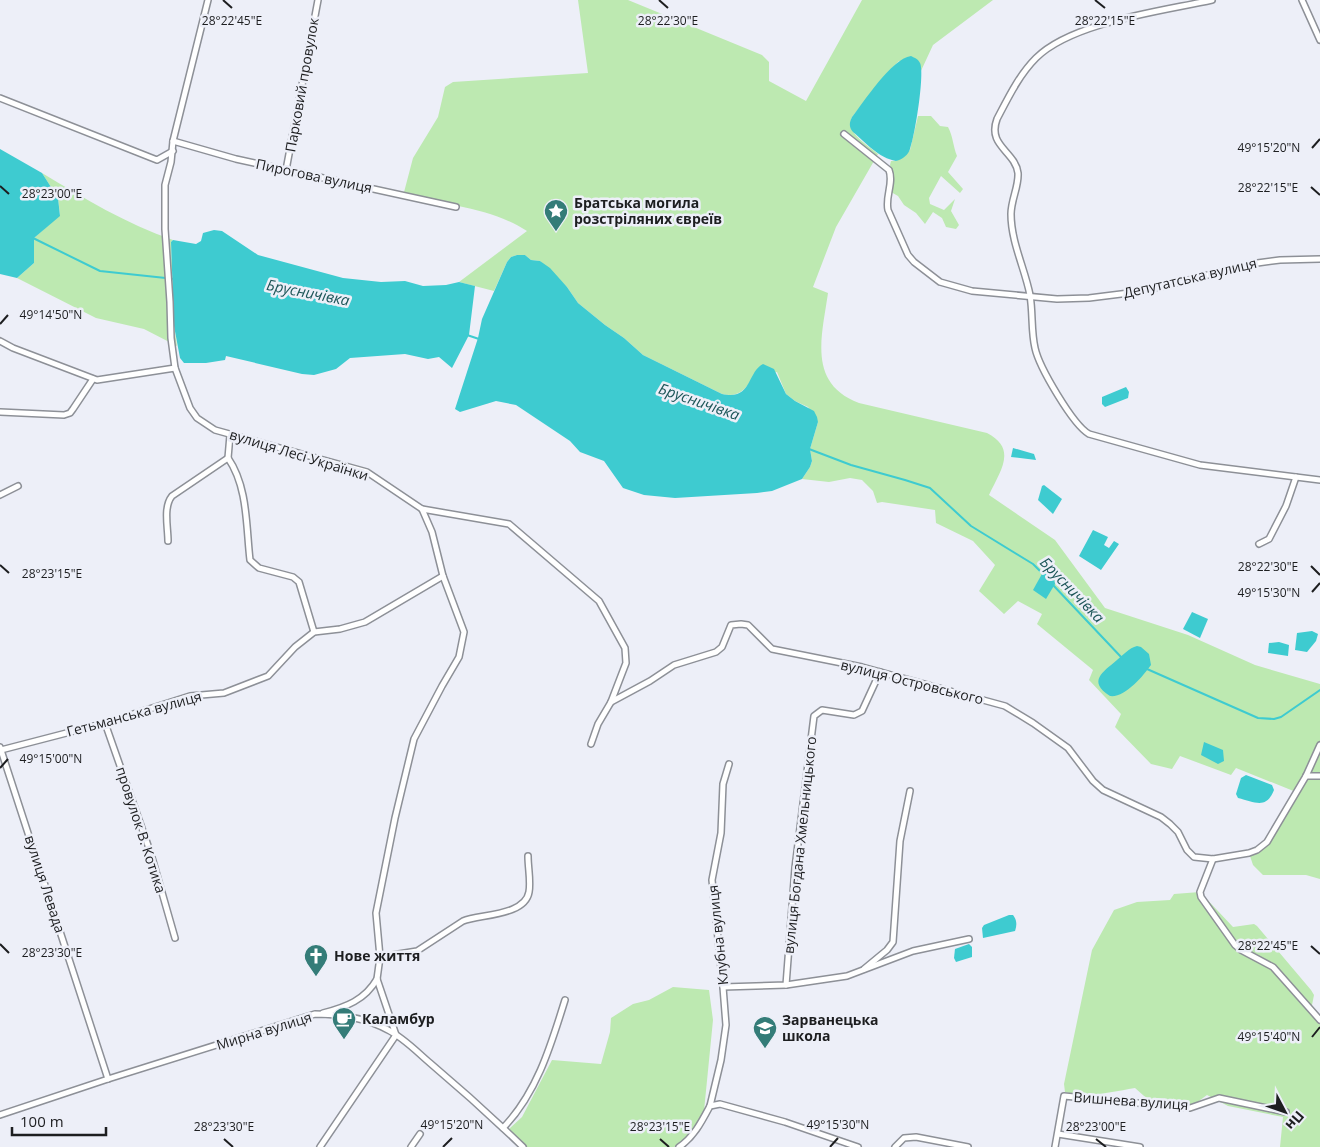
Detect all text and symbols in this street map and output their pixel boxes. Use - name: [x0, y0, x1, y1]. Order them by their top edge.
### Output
- text: 28°22'45"E: [202, 12, 262, 29]
- text: 28°22'30"E: [638, 12, 698, 29]
- text: 28°22'15"E: [1075, 12, 1135, 29]
- street label: Парковий провулок: [280, 16, 323, 154]
- text: 49°15'20"N: [1238, 139, 1300, 156]
- street label: Пирогова вулиця: [254, 154, 374, 197]
- text: 28°22'15"E: [1238, 179, 1298, 196]
- text: 28°23'00"E: [22, 185, 82, 202]
- place label: Братська могила розстріляних євреїв: [574, 193, 722, 228]
- place icon: Братська могила розстріляних євреїв: [543, 198, 569, 232]
- street label: Депутатська вулиця: [1121, 253, 1258, 302]
- water label: Брусничівка: [265, 274, 352, 310]
- text: 49°14'50"N: [20, 306, 82, 323]
- water label: Брусничівка: [656, 378, 743, 424]
- street label: вулиця Лесі Українки: [227, 424, 371, 485]
- water label: Брусничівка: [1036, 552, 1110, 627]
- text: 28°22'30"E: [1238, 558, 1298, 575]
- text: 28°23'15"E: [22, 565, 82, 582]
- text: 49°15'30"N: [1238, 584, 1300, 601]
- street label: вулиця Островського: [839, 655, 985, 708]
- street label: Гетьманська вулиця: [64, 686, 203, 741]
- street label: вулиця Богдана Хмельницького: [779, 735, 820, 955]
- text: 49°15'00"N: [20, 750, 82, 767]
- street label: провулок В. Котика: [112, 764, 171, 895]
- street label: вулиця Левада: [21, 833, 70, 935]
- street label: Клубна вулиця: [703, 884, 732, 986]
- text: 28°22'45"E: [1238, 937, 1298, 954]
- church icon: Нове життя: [303, 943, 329, 977]
- text: 28°23'30"E: [22, 944, 82, 961]
- place label: Нове життя: [334, 946, 420, 965]
- cafe icon: Каламбур: [331, 1006, 357, 1040]
- street label: Мирна вулиця: [214, 1007, 314, 1054]
- place label: Каламбур: [362, 1009, 435, 1028]
- place label: Зарванецька школа: [782, 1010, 879, 1045]
- school or university icon: Зарванецька школа: [752, 1015, 778, 1049]
- text: 49°15'40"N: [1238, 1028, 1300, 1045]
- street label: Вишнева вулиця: [1073, 1087, 1189, 1114]
- north arrow: [1260, 1087, 1310, 1137]
- scale bar: [12, 1104, 106, 1136]
- text: Пн: [1282, 1107, 1309, 1135]
- text: 100 m: [20, 1111, 64, 1131]
- text: 49°15'20"N: [421, 1116, 483, 1133]
- text: 49°15'30"N: [807, 1116, 869, 1133]
- text: 28°23'30"E: [194, 1118, 254, 1135]
- text: 28°23'15"E: [630, 1118, 690, 1135]
- text: 28°23'00"E: [1066, 1118, 1126, 1135]

